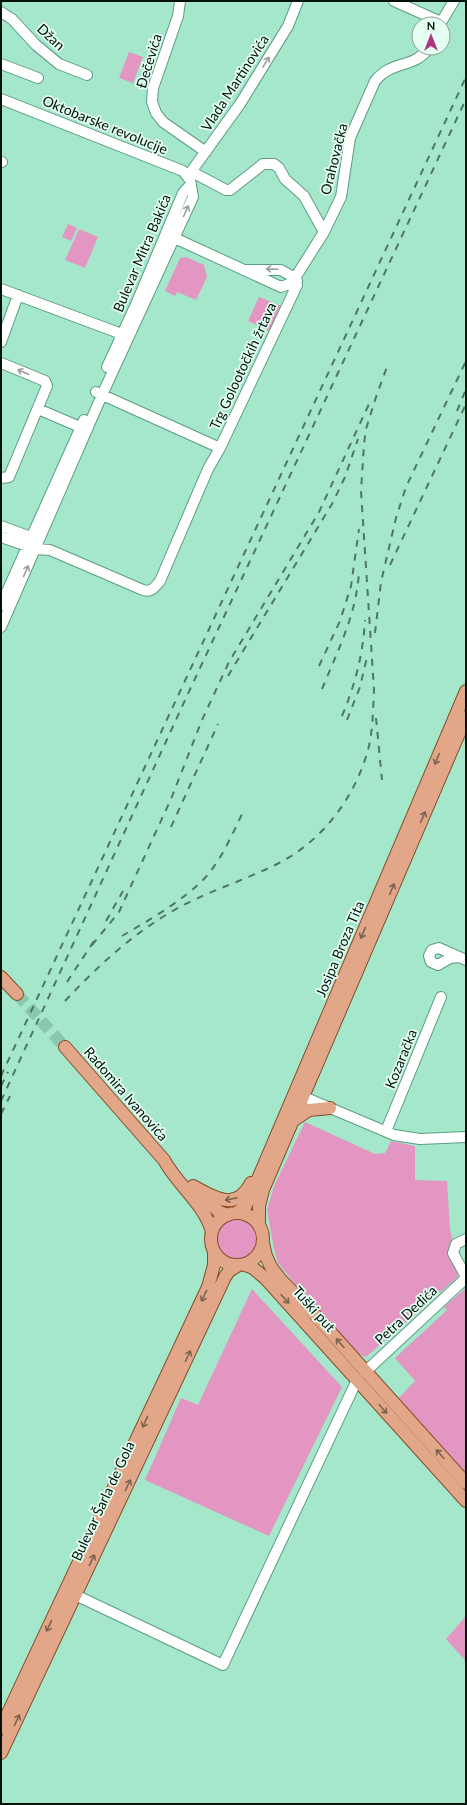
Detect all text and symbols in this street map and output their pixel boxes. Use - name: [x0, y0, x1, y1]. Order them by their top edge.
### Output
- north arrow: [411, 16, 451, 56]
- text: N: [427, 19, 435, 32]
- street label: Džan: [34, 20, 69, 54]
- street label: Vlada Martinovića: [197, 31, 272, 134]
- street label: Đečevića: [132, 32, 165, 90]
- one-way arrow: [261, 56, 270, 67]
- street label: Oktobarske revolucije: [40, 92, 170, 157]
- street label: Orahovačka: [316, 121, 351, 197]
- street label: Bulevar Mitra Bakića: [109, 191, 174, 314]
- one-way arrow: [183, 206, 190, 218]
- one-way arrow: [266, 265, 279, 273]
- street label: Trg Golootočkih žrtava: [206, 299, 280, 432]
- one-way arrow: [18, 367, 30, 375]
- one-way arrow: [23, 565, 30, 577]
- one-way arrow: [433, 752, 441, 764]
- one-way arrow: [420, 811, 427, 823]
- one-way arrow: [389, 883, 396, 895]
- street label: Josipa Broza Tita: [312, 898, 367, 1000]
- one-way arrow: [359, 927, 366, 939]
- street label: Kozaračka: [381, 1027, 420, 1091]
- street label: Radomira Ivanovića: [81, 1043, 172, 1144]
- one-way arrow: [225, 1196, 238, 1204]
- street label: Tuški put: [290, 1282, 339, 1335]
- street label: Petra Dedića: [371, 1282, 440, 1348]
- one-way arrow: [200, 1289, 207, 1301]
- one-way arrow: [280, 1294, 289, 1305]
- one-way arrow: [336, 1339, 345, 1349]
- one-way arrow: [185, 1350, 192, 1362]
- one-way arrow: [378, 1403, 387, 1413]
- one-way arrow: [141, 1416, 148, 1428]
- street label: Bulevar Šarla de Gola: [67, 1438, 138, 1563]
- one-way arrow: [435, 1449, 445, 1459]
- one-way arrow: [124, 1479, 132, 1491]
- one-way arrow: [89, 1554, 96, 1566]
- one-way arrow: [45, 1620, 52, 1632]
- one-way arrow: [14, 1714, 21, 1726]

